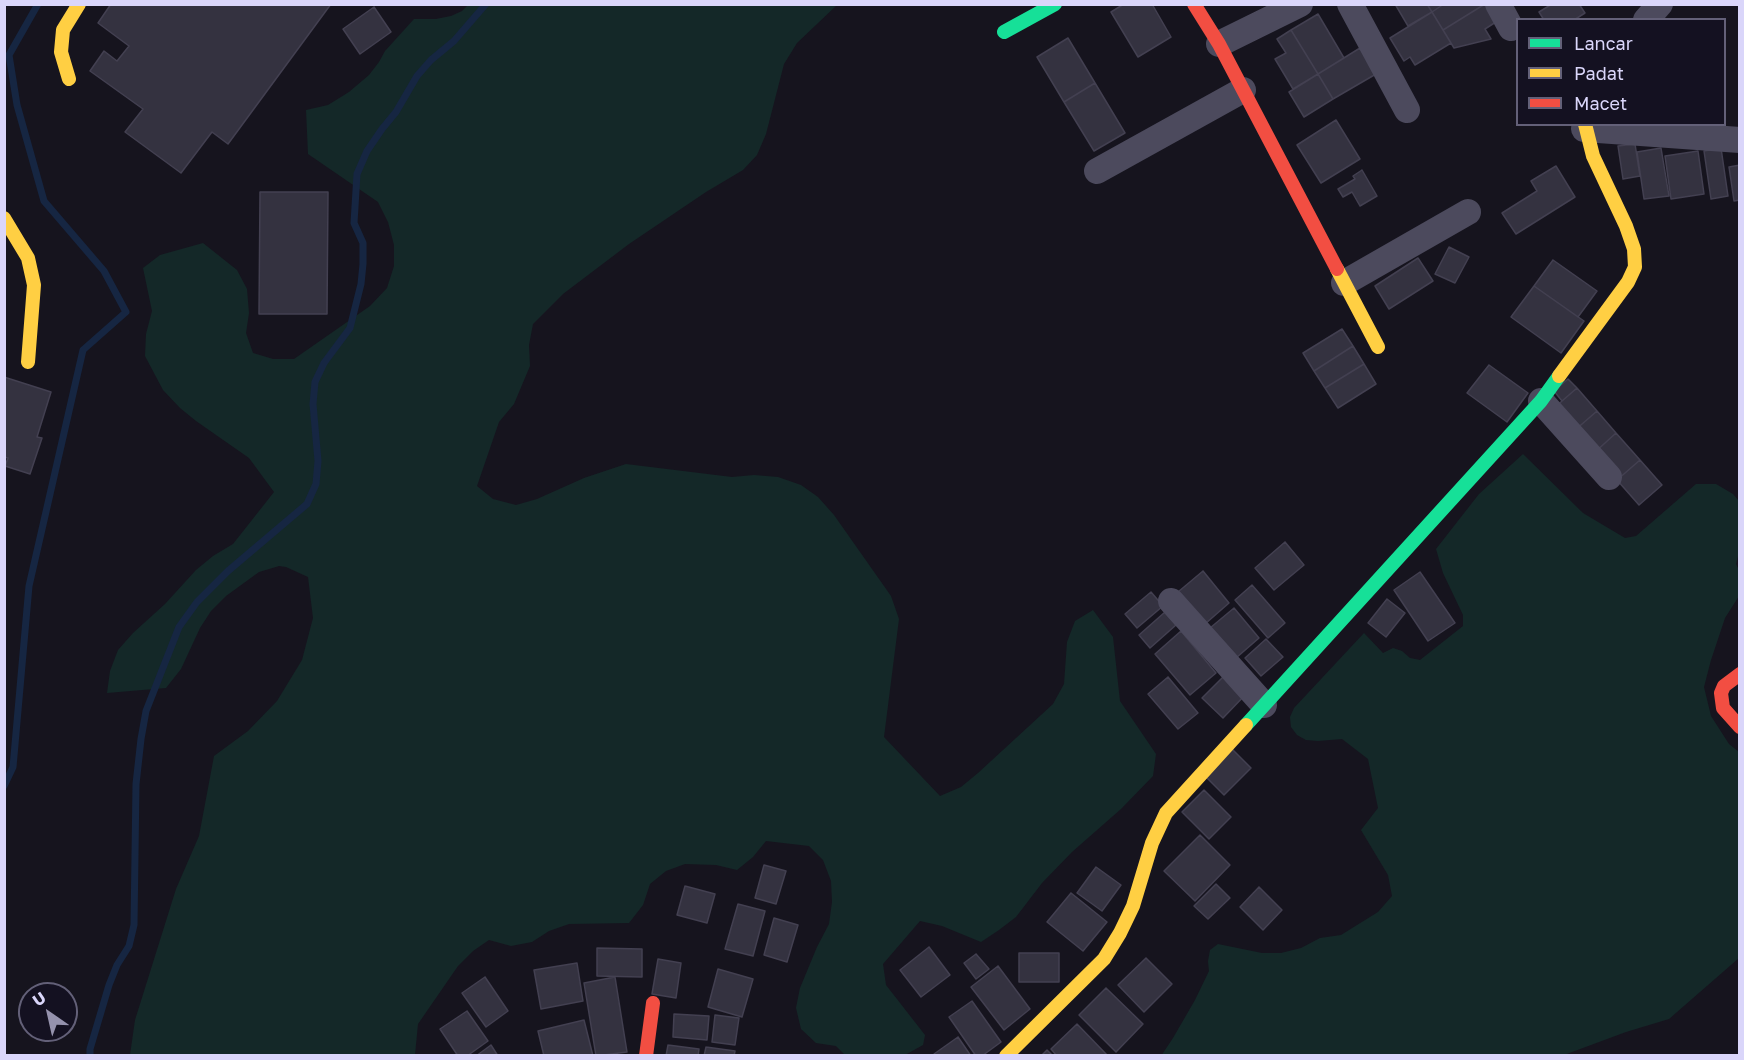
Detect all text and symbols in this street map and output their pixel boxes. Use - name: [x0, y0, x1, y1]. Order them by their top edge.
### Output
- legend: [1516, 18, 1726, 126]
- text: Lancar: [1574, 32, 1633, 54]
- text: Padat: [1574, 62, 1624, 84]
- text: Macet: [1574, 92, 1627, 114]
- north arrow: [18, 982, 78, 1042]
- text: U: [29, 987, 49, 1010]

